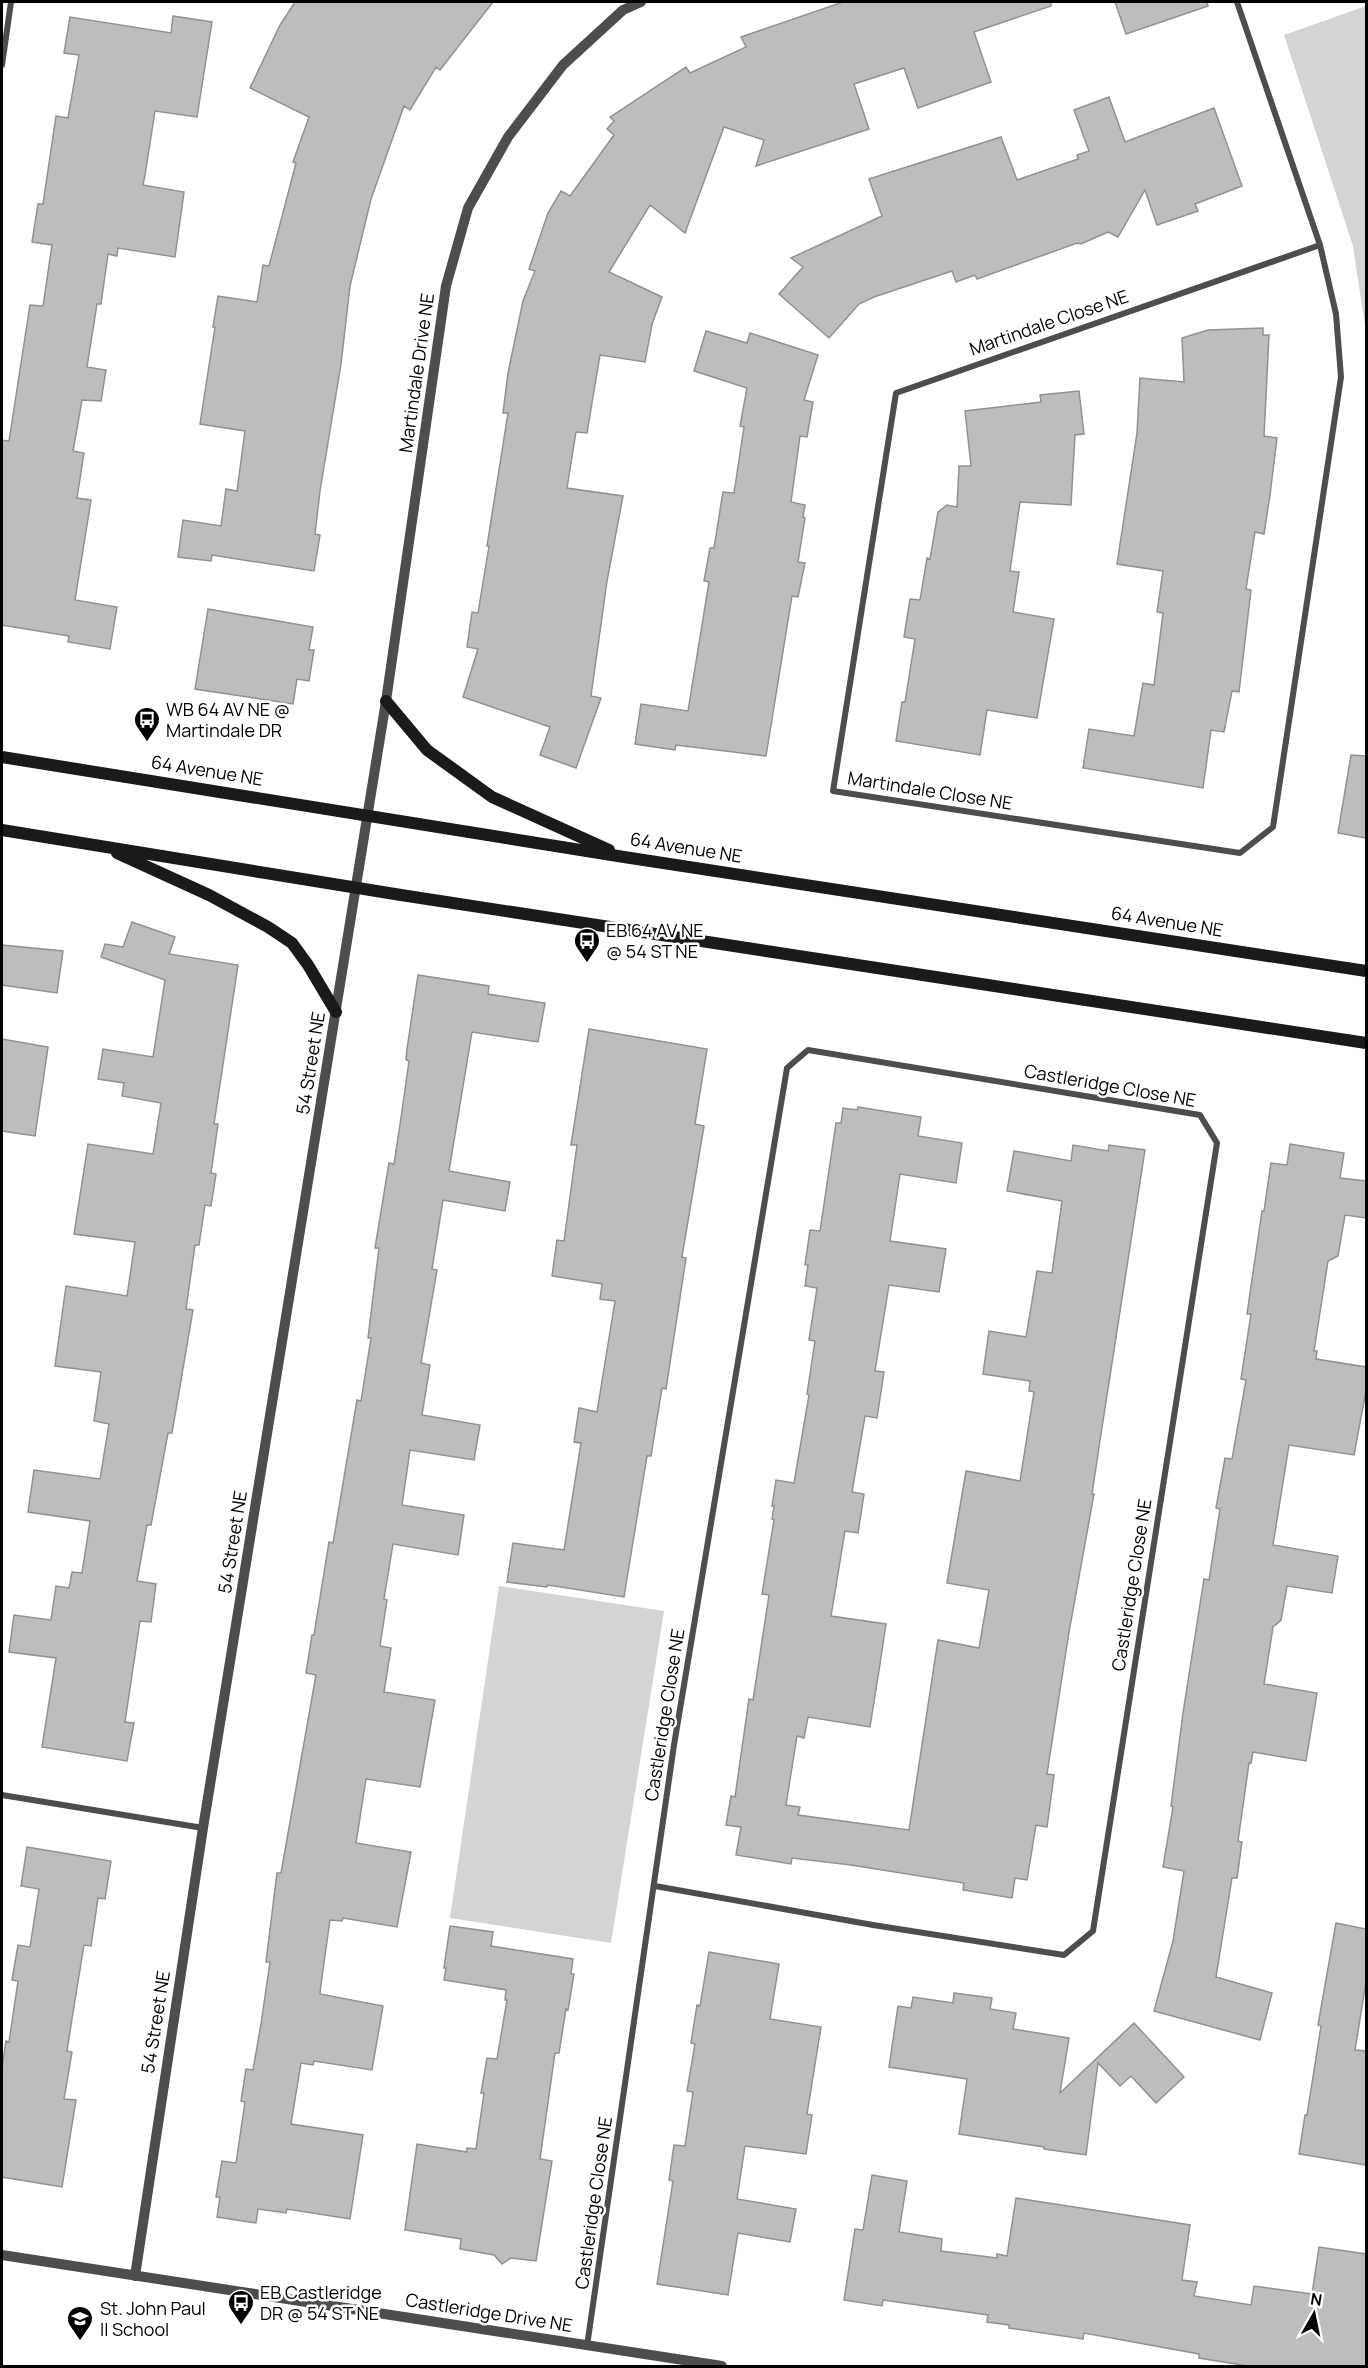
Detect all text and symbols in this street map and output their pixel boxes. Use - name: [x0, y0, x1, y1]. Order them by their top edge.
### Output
- street label: Martindale Close NE: [966, 284, 1131, 360]
- street label: Martindale Drive NE: [393, 292, 439, 454]
- place label: WB 64 AV NE @ Martindale DR: [166, 697, 290, 742]
- bus stop icon: WB 64 AV NE @ Martindale DR: [132, 705, 162, 743]
- street label: 64 Avenue NE: [149, 749, 265, 791]
- street label: Martindale Close NE: [846, 765, 1014, 815]
- street label: 64 Avenue NE: [628, 826, 744, 868]
- street label: 64 Avenue NE: [1109, 900, 1225, 942]
- place label: EB 64 AV NE @ 54 ST NE: [606, 918, 703, 963]
- bus stop icon: EB 64 AV NE @ 54 ST NE: [572, 926, 602, 964]
- street label: 54 Street NE: [290, 1010, 330, 1116]
- street label: Castleridge Close NE: [1022, 1058, 1198, 1112]
- street label: 54 Street NE: [212, 1489, 252, 1595]
- street label: Castleridge Close NE: [1106, 1497, 1156, 1673]
- street label: Castleridge Close NE: [639, 1627, 689, 1803]
- street label: 54 Street NE: [135, 1969, 175, 2075]
- street label: Castleridge Close NE: [569, 2115, 617, 2291]
- place label: EB Castleridge DR @ 54 ST NE: [260, 2280, 382, 2325]
- north arrow: [1284, 2284, 1344, 2344]
- street label: Castleridge Drive NE: [404, 2287, 574, 2337]
- text: N: [1309, 2287, 1324, 2311]
- bus stop icon: EB Castleridge DR @ 54 ST NE: [226, 2288, 256, 2326]
- place label: St. John Paul II School: [100, 2296, 206, 2341]
- school or university icon: St. John Paul II School: [65, 2304, 95, 2342]

